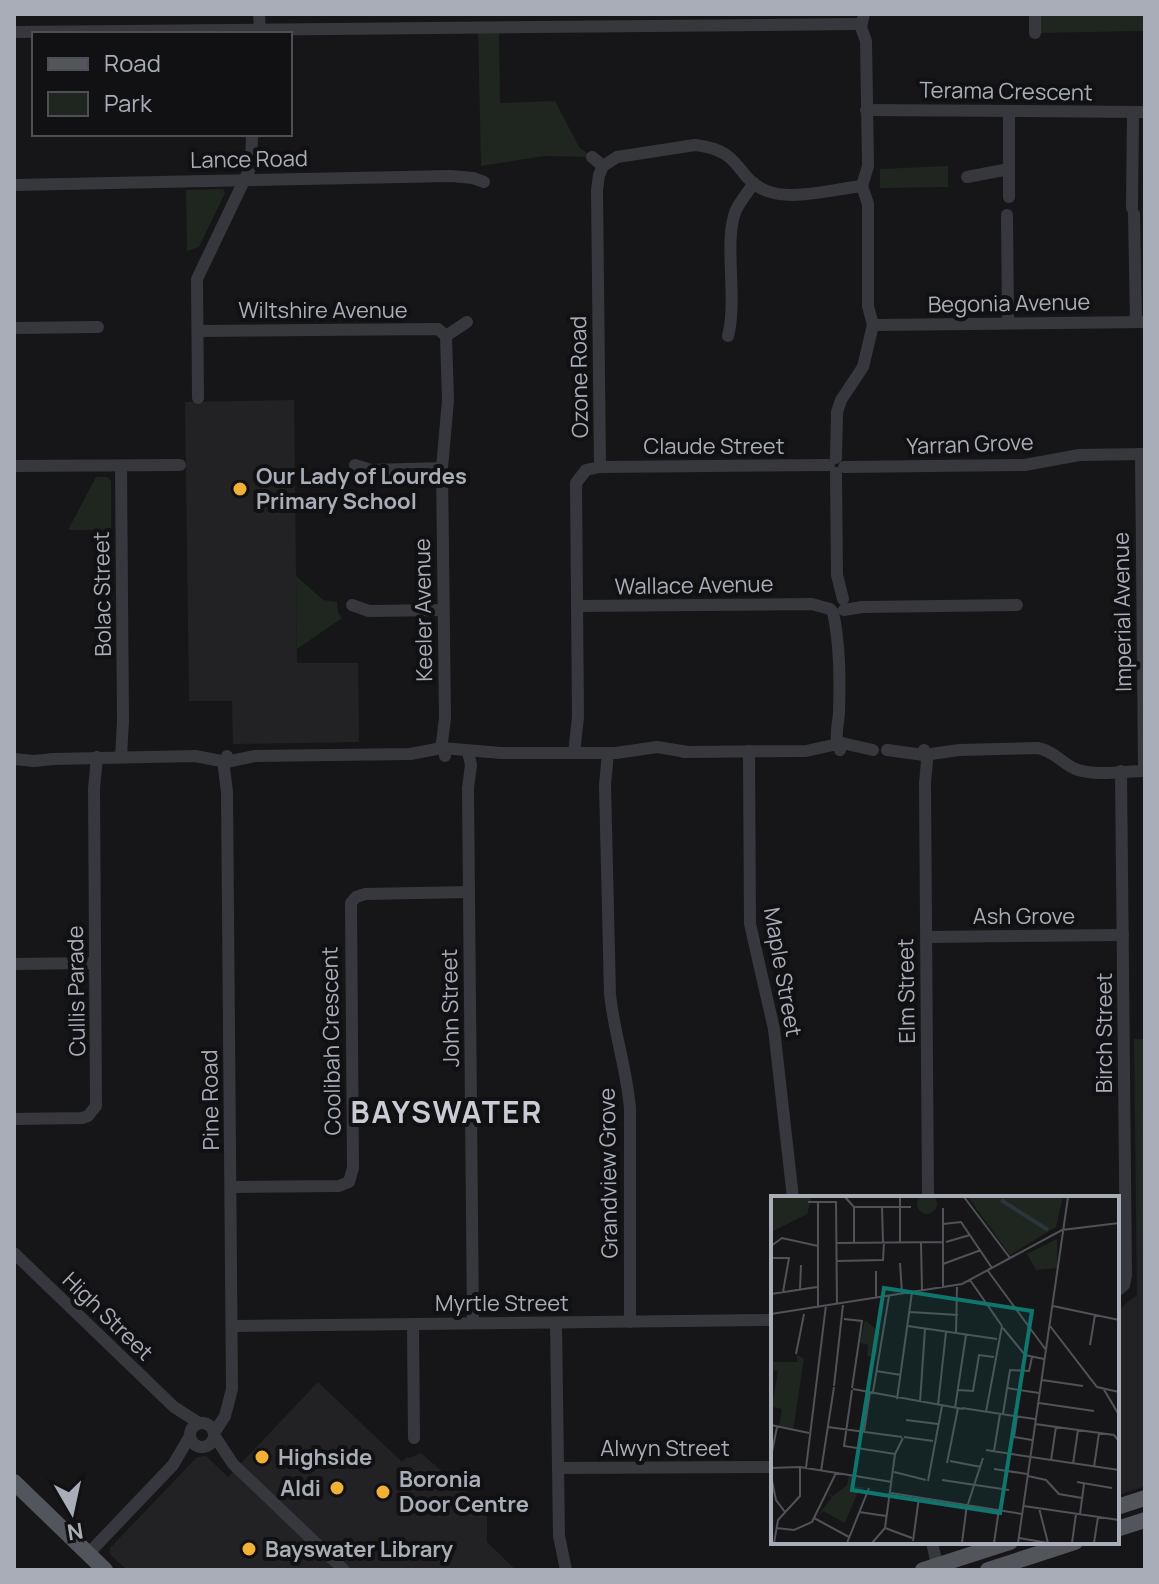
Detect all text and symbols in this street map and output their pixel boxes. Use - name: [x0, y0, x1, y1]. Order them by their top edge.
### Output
- legend: [32, 32, 292, 136]
- text: Road: [104, 46, 161, 79]
- street label: Terama Crescent: [919, 74, 1093, 108]
- text: Park: [104, 86, 153, 119]
- street label: Lance Road: [190, 143, 308, 175]
- street label: Begonia Avenue: [927, 287, 1091, 319]
- street label: Wiltshire Avenue: [238, 295, 408, 325]
- street label: Ozone Road: [563, 316, 595, 438]
- street label: Yarran Grove: [906, 427, 1034, 461]
- street label: Claude Street: [643, 431, 785, 461]
- place label: Our Lady of Lourdes Primary School: [256, 461, 467, 516]
- marker: Our Lady of Lourdes Primary School: [231, 480, 249, 498]
- street label: Bolac Street: [86, 531, 118, 657]
- street label: Imperial Avenue: [1106, 532, 1138, 692]
- street label: Keeler Avenue: [407, 538, 439, 682]
- street label: Wallace Avenue: [614, 569, 774, 601]
- street label: Ash Grove: [973, 901, 1075, 931]
- street label: Maple Street: [757, 905, 809, 1039]
- street label: Cullis Parade: [60, 925, 92, 1057]
- street label: Elm Street: [890, 938, 922, 1044]
- street label: Coolibah Crescent: [314, 946, 348, 1136]
- street label: John Street: [434, 948, 466, 1067]
- street label: Birch Street: [1089, 973, 1119, 1093]
- street label: Pine Road: [194, 1049, 226, 1151]
- street label: Grandview Grove: [592, 1087, 624, 1259]
- district label: BAYSWATER: [351, 1091, 543, 1132]
- inset map: [771, 1196, 1119, 1544]
- street label: High Street: [56, 1265, 160, 1367]
- street label: Myrtle Street: [435, 1288, 569, 1318]
- street label: Alwyn Street: [600, 1433, 730, 1463]
- place label: Highside: [278, 1442, 372, 1472]
- marker: Highside: [253, 1448, 271, 1466]
- place label: Boronia Door Centre: [399, 1464, 529, 1519]
- north arrow: [32, 1472, 112, 1552]
- place label: Aldi: [280, 1473, 321, 1503]
- marker: Aldi: [328, 1479, 346, 1497]
- marker: Boronia Door Centre: [374, 1483, 392, 1501]
- text: N: [65, 1516, 85, 1548]
- place label: Bayswater Library: [265, 1534, 454, 1564]
- marker: Bayswater Library: [240, 1540, 258, 1558]

